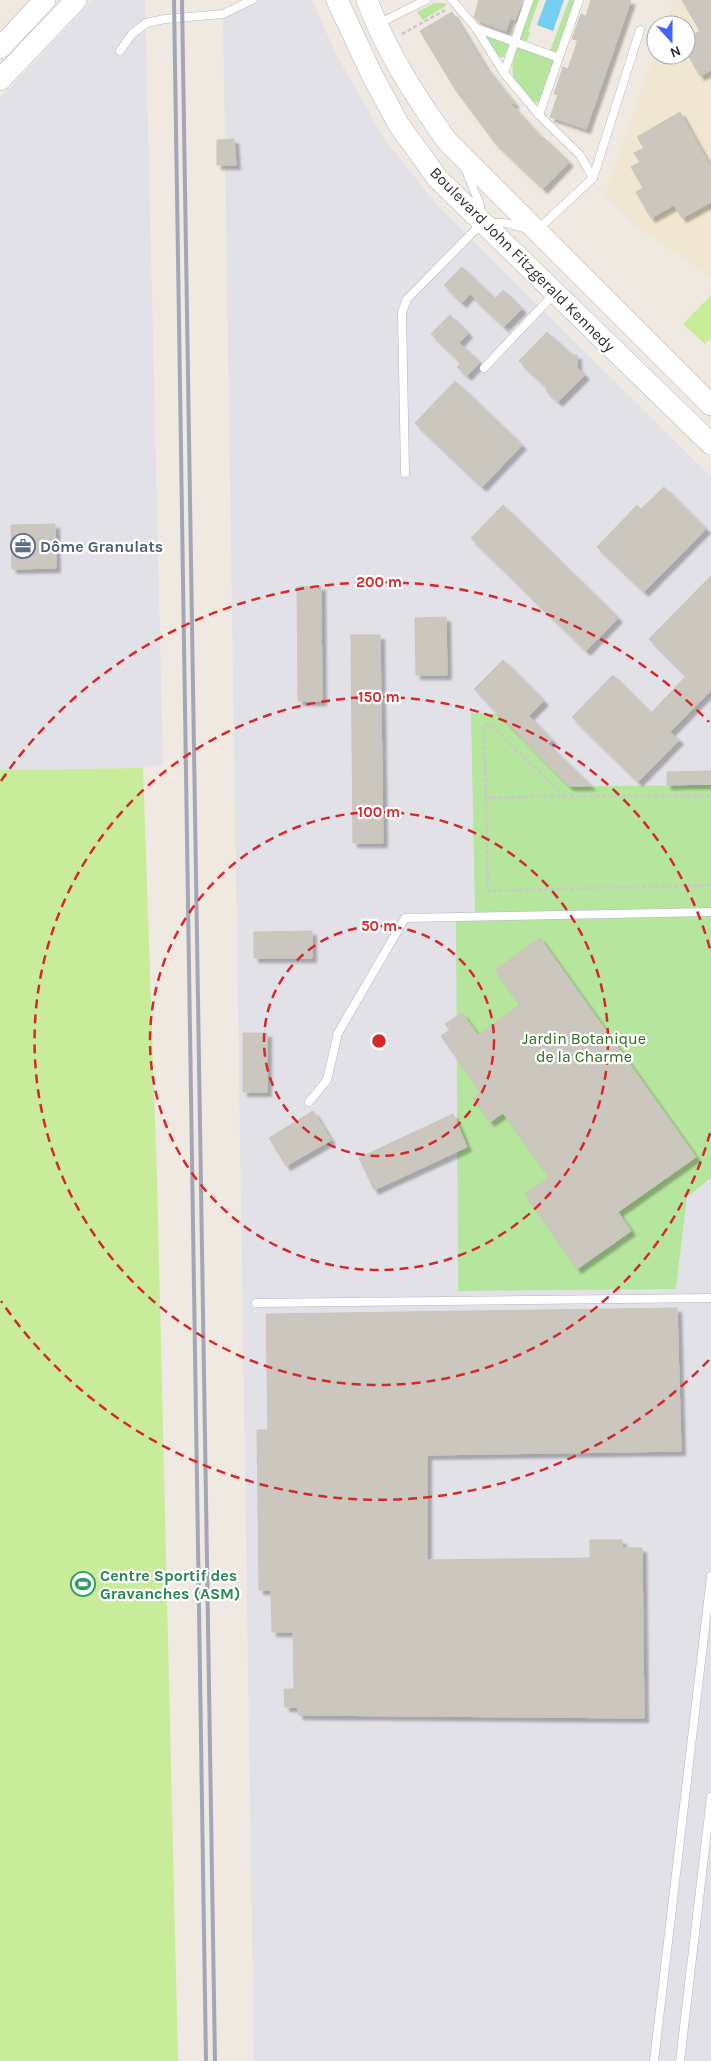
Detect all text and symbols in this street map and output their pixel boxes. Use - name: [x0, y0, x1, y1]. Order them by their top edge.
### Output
- north arrow: [646, 15, 696, 65]
- text: N: [668, 42, 683, 61]
- street label: Boulevard John Fitzgerald Kennedy: [426, 163, 620, 356]
- office icon: Dôme Granulats: [10, 533, 36, 559]
- place label: Dôme Granulats: [40, 537, 163, 556]
- text: 200 m: [356, 573, 402, 591]
- text: 150 m: [358, 688, 400, 706]
- text: 100 m: [358, 803, 400, 821]
- text: 50 m: [361, 917, 397, 935]
- park label: Jardin Botanique de la Charme: [522, 1029, 646, 1066]
- centre of rings: [370, 1032, 388, 1050]
- place label: Centre Sportif des Gravanches (ASM): [100, 1566, 241, 1603]
- sports icon: Centre Sportif des Gravanches (ASM): [70, 1571, 96, 1597]

